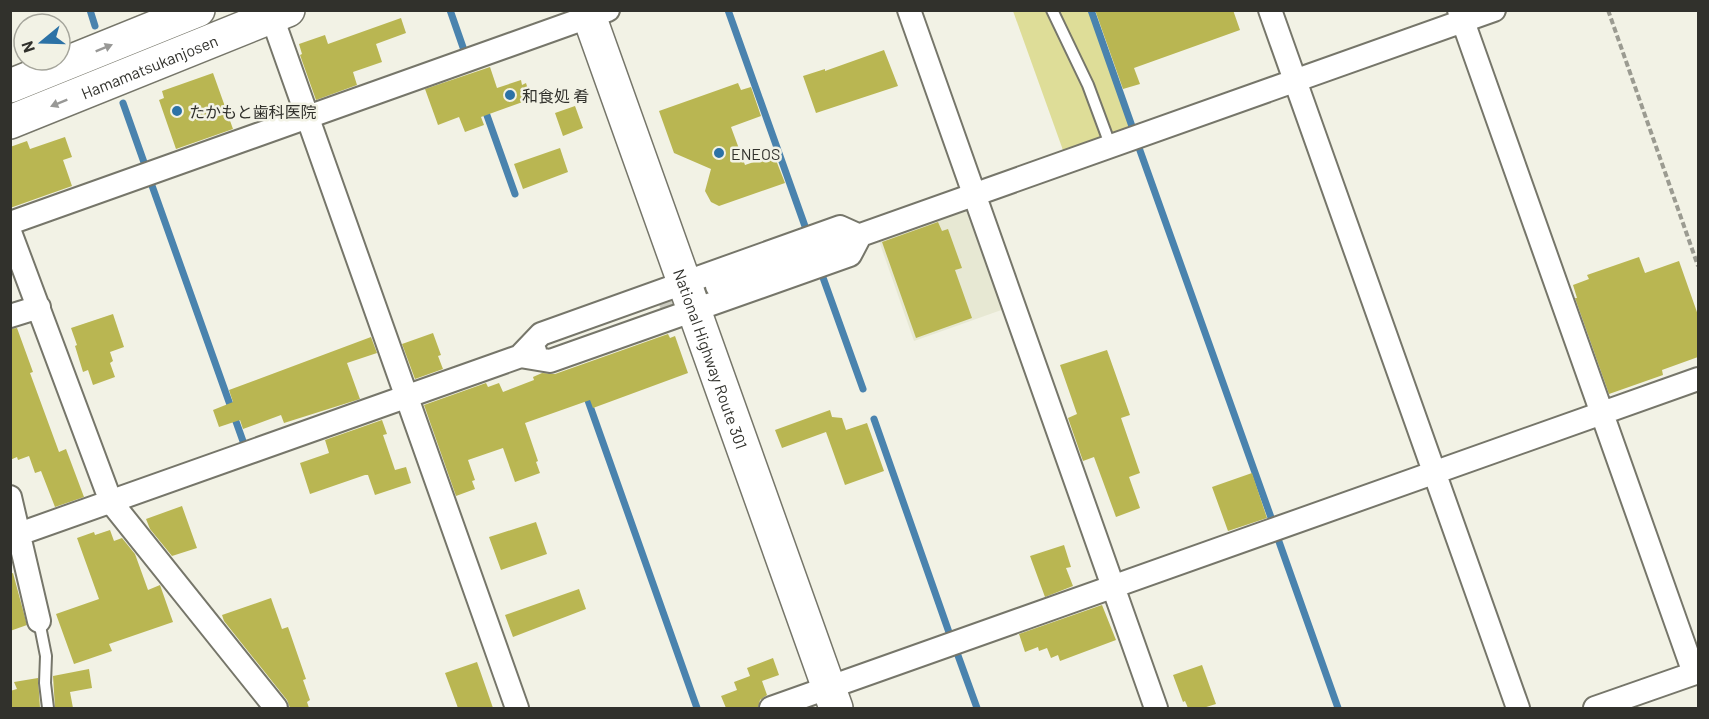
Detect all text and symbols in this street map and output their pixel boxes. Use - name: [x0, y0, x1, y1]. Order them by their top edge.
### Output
- north arrow: [12, 12, 72, 72]
- street label: Hamamatsukanjosen: [78, 30, 220, 102]
- text: N: [17, 39, 38, 55]
- one-way arrow: [95, 43, 113, 52]
- place label: 和食処 肴: [522, 86, 589, 105]
- marker: 和食処 肴: [503, 88, 517, 102]
- one-way arrow: [49, 98, 67, 108]
- place label: たかもと歯科医院: [189, 102, 317, 121]
- marker: たかもと歯科医院: [170, 104, 184, 118]
- place label: ENEOS: [731, 144, 780, 163]
- marker: ENEOS: [712, 146, 726, 160]
- street label: National Highway Route 301: [670, 266, 752, 451]

